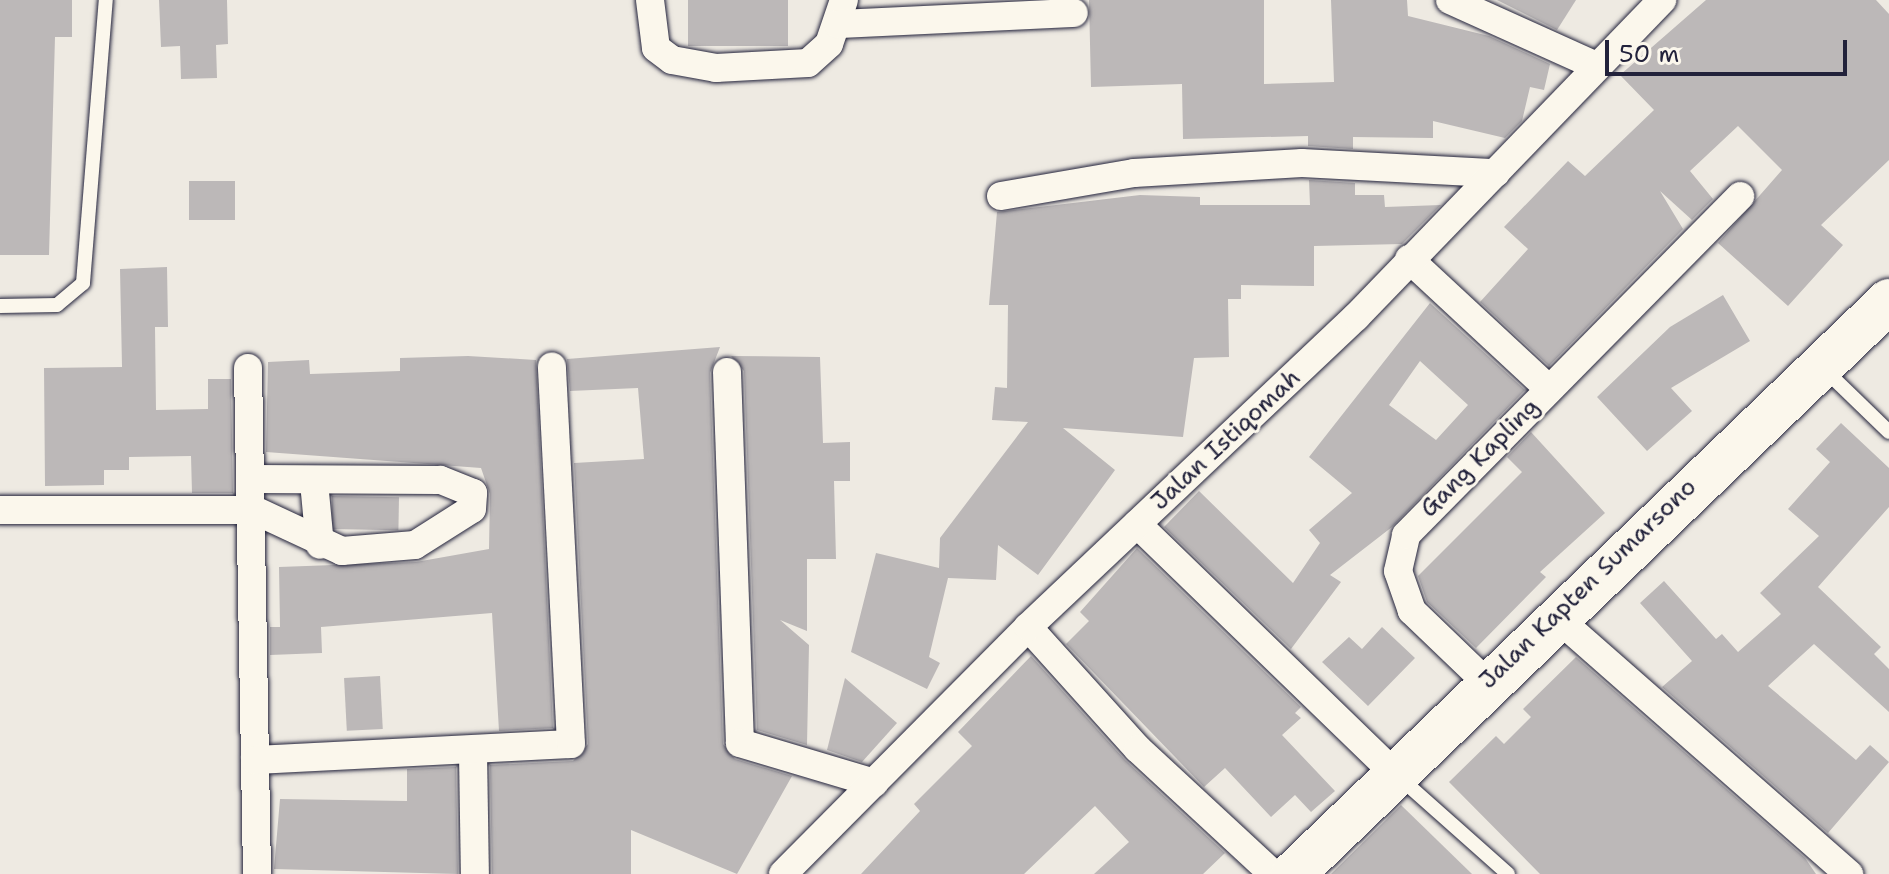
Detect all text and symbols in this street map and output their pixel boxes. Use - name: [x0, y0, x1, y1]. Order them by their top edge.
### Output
- scale bar: [1609, 24, 1851, 74]
- text: 50 m: [1619, 38, 1679, 70]
- street label: Jalan Istiqomah: [1145, 363, 1307, 517]
- street label: Gang Kapling: [1415, 393, 1545, 523]
- street label: Jalan Kapten Sumarsono: [1474, 473, 1702, 695]

